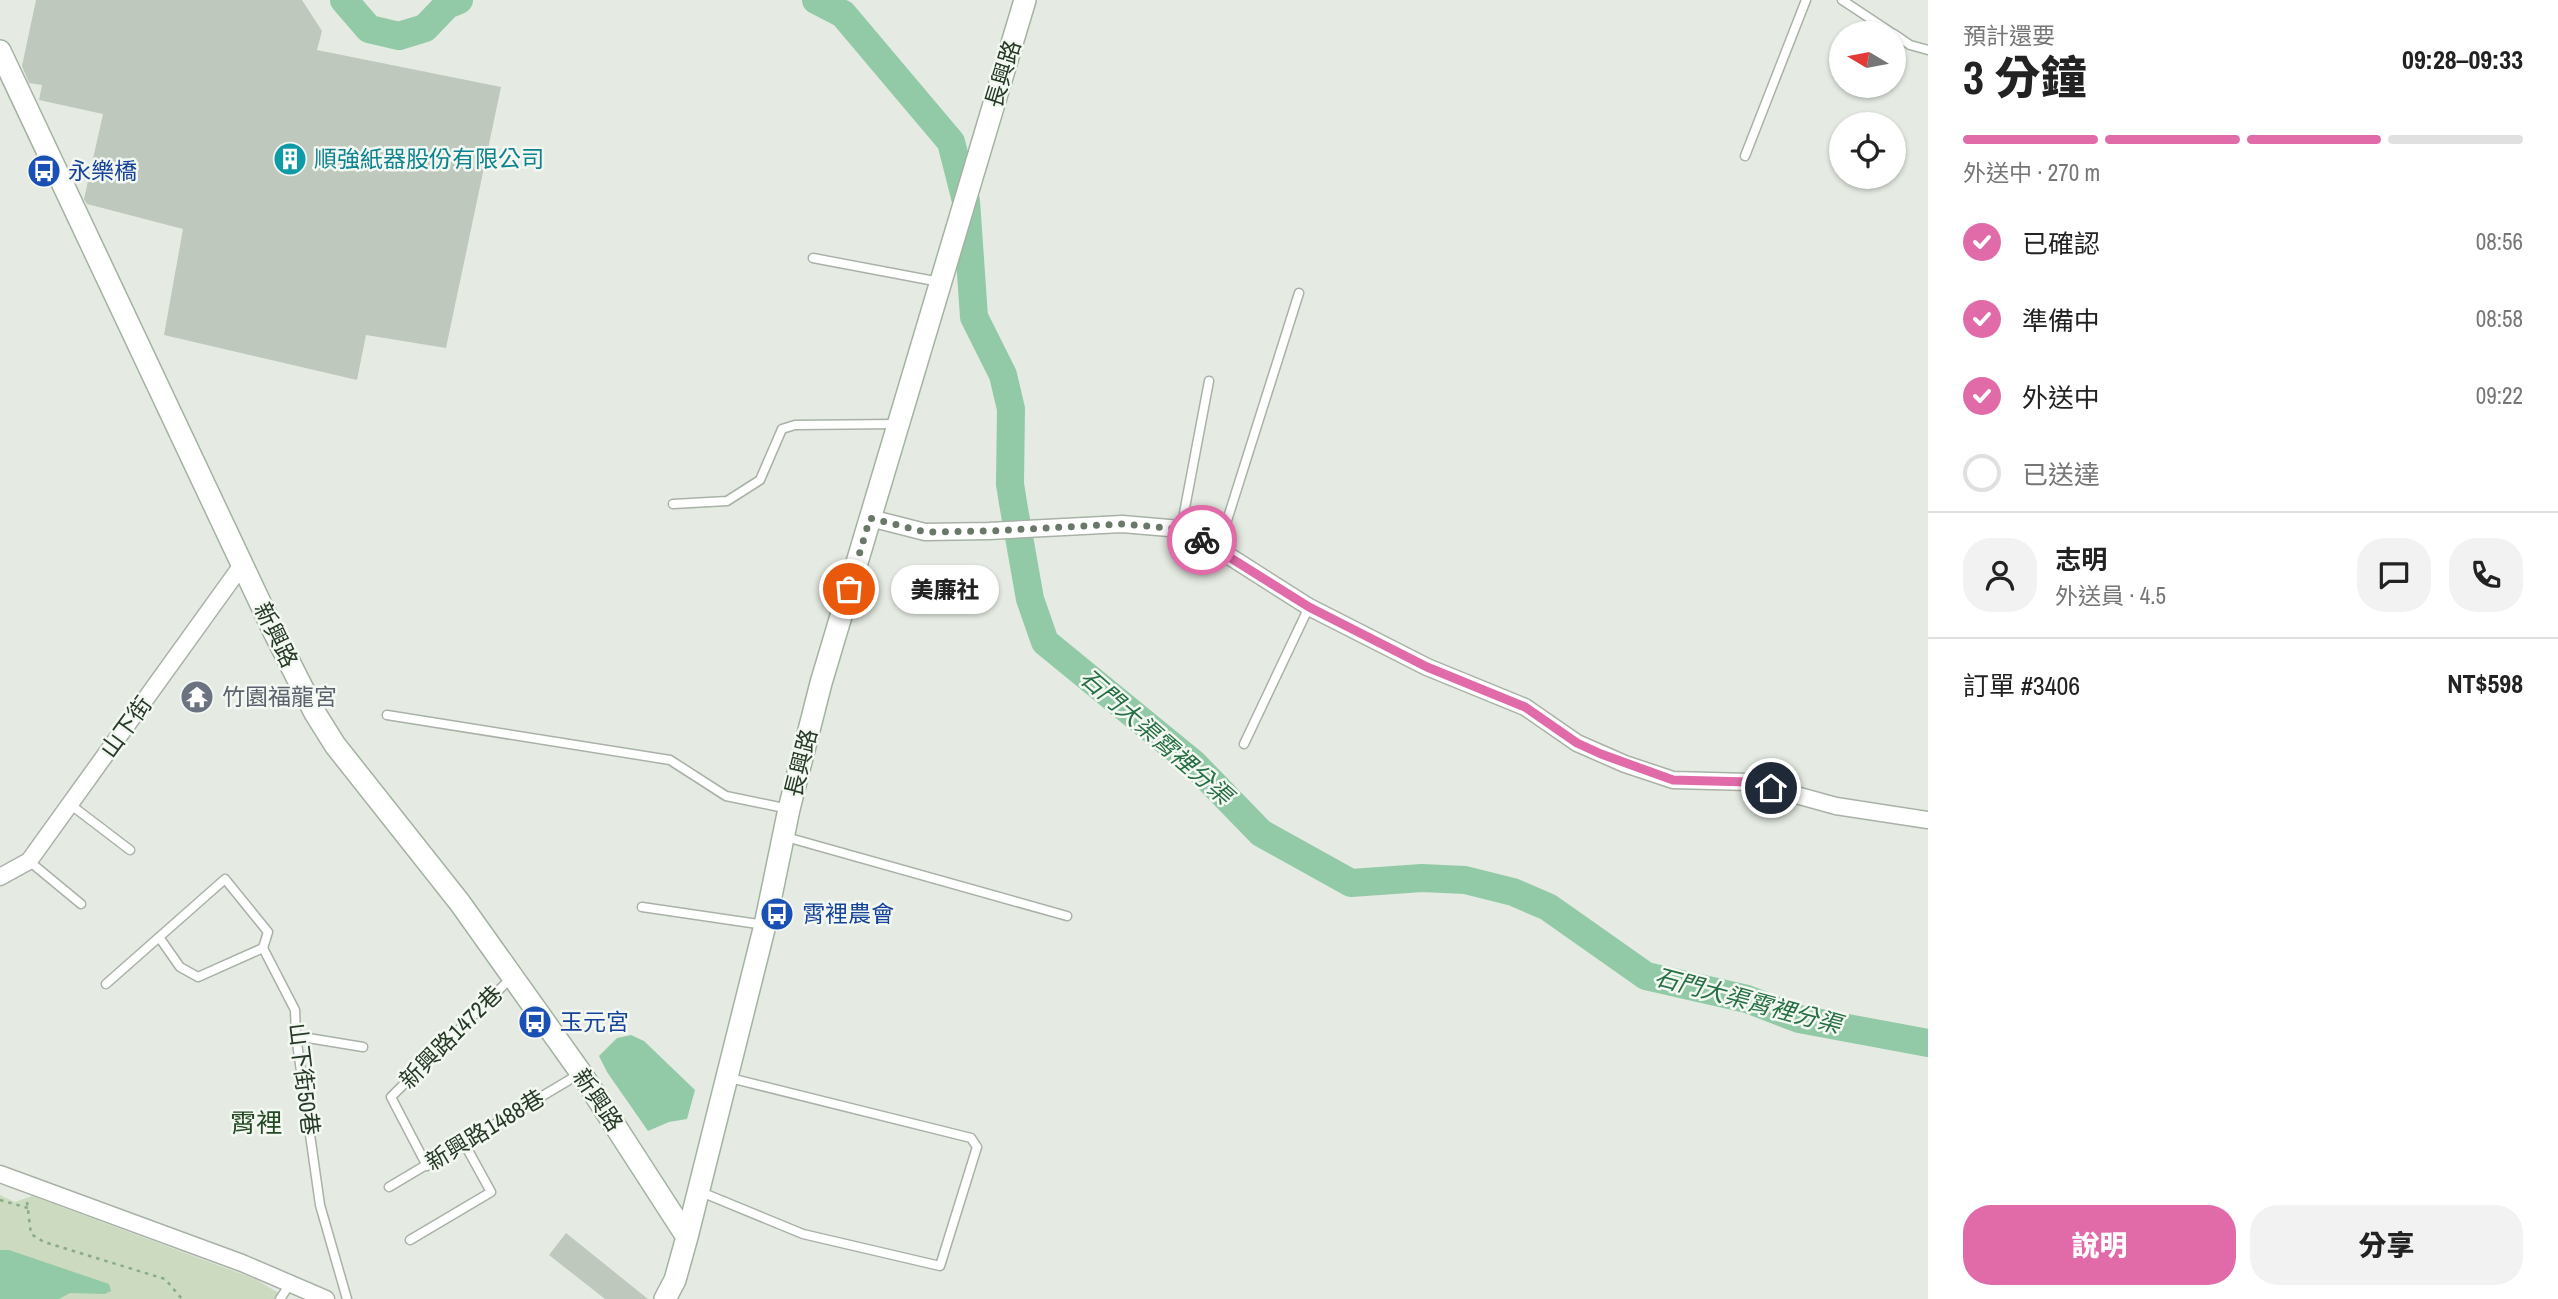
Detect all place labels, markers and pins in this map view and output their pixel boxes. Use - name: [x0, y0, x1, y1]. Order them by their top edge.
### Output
- building icon: 順強紙器股份有限公司: [271, 140, 309, 178]
- place label: 順強紙器股份有限公司: [314, 143, 544, 174]
- bus stop icon: 永樂橋: [25, 152, 63, 190]
- place label: 永樂橋: [68, 155, 137, 186]
- pin: [819, 559, 879, 619]
- callout: 美廉社: [891, 564, 1000, 614]
- temple icon: 竹園福龍宮: [178, 678, 216, 716]
- place label: 竹園福龍宮: [222, 681, 337, 712]
- pin: [1741, 758, 1801, 818]
- bus stop icon: 霄裡農會: [758, 895, 796, 933]
- place label: 霄裡農會: [802, 898, 894, 929]
- bus stop icon: 玉元宮: [516, 1003, 554, 1041]
- place label: 玉元宮: [560, 1006, 629, 1037]

